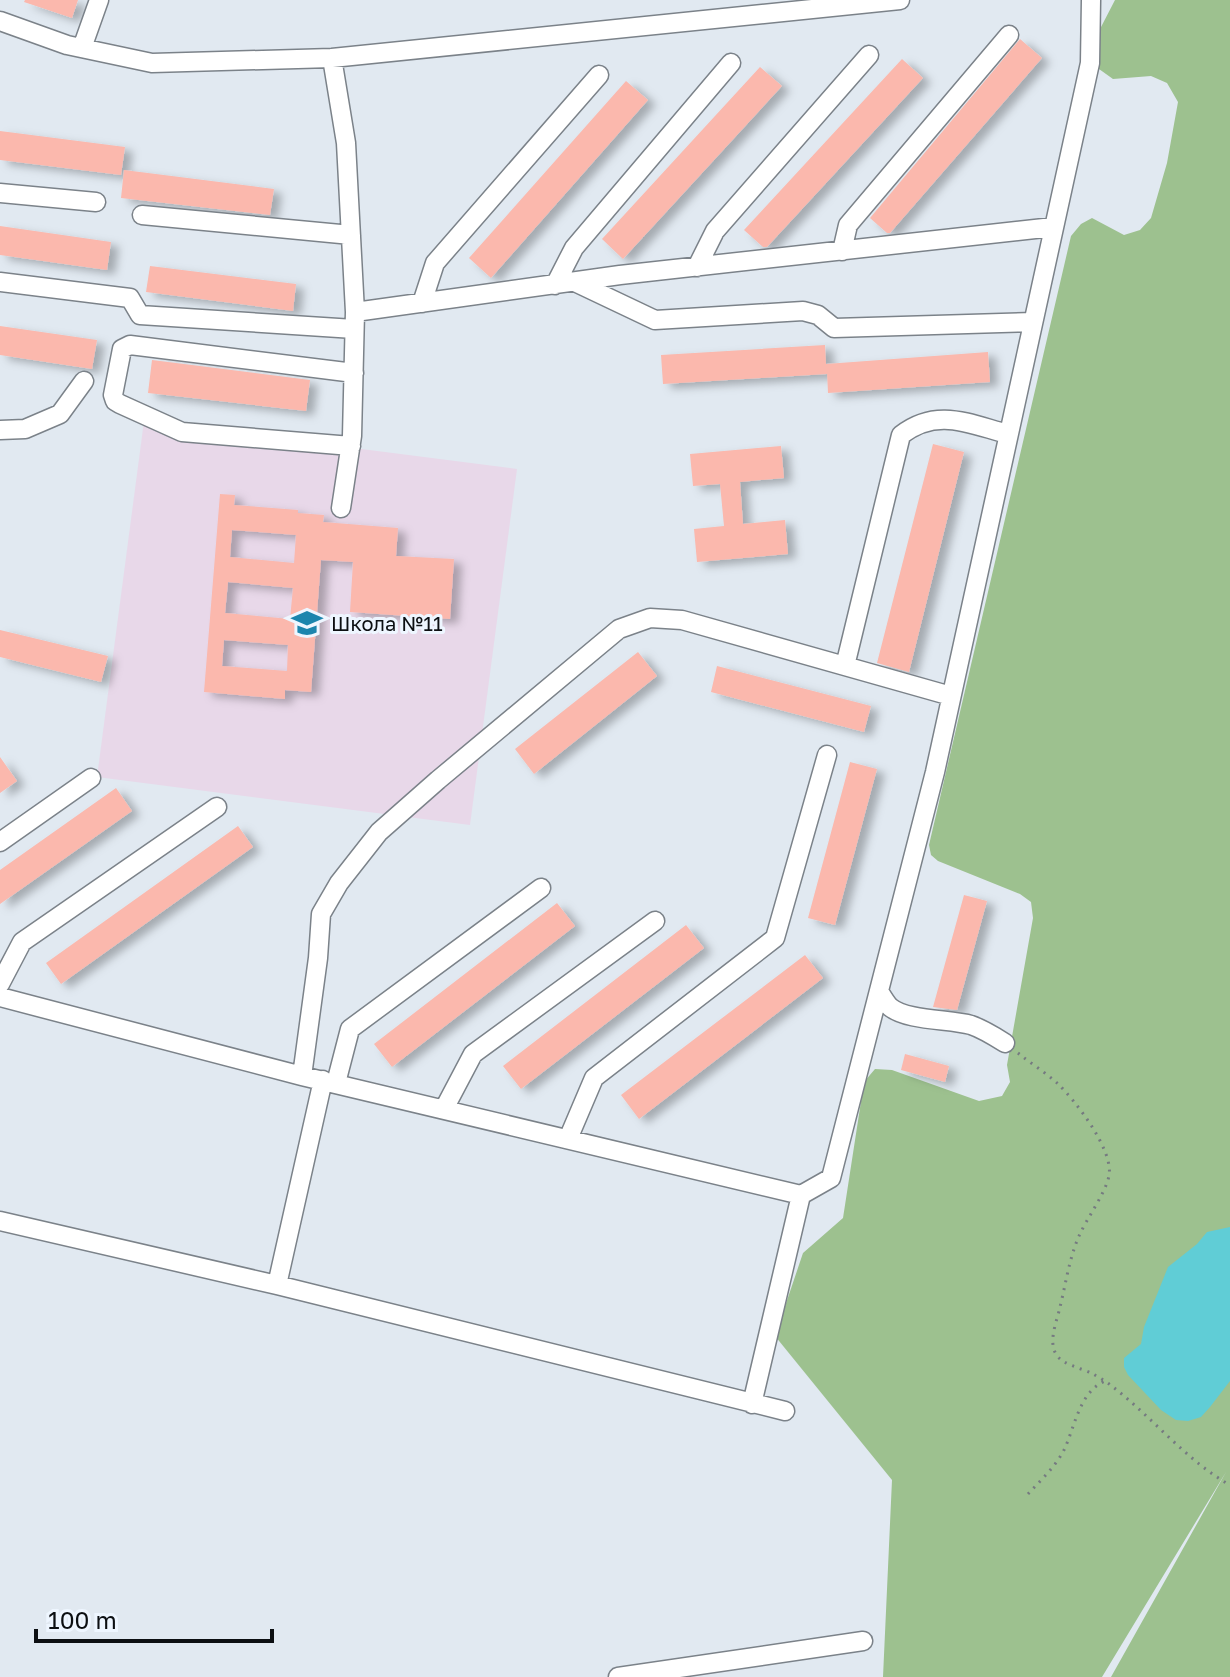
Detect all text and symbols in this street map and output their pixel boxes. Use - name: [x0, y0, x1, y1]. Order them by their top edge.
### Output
- school or university icon: Школа №11: [290, 606, 324, 640]
- place label: Школа №11: [331, 611, 443, 635]
- scale bar: [36, 1593, 272, 1643]
- text: 100 m: [48, 1605, 117, 1634]

